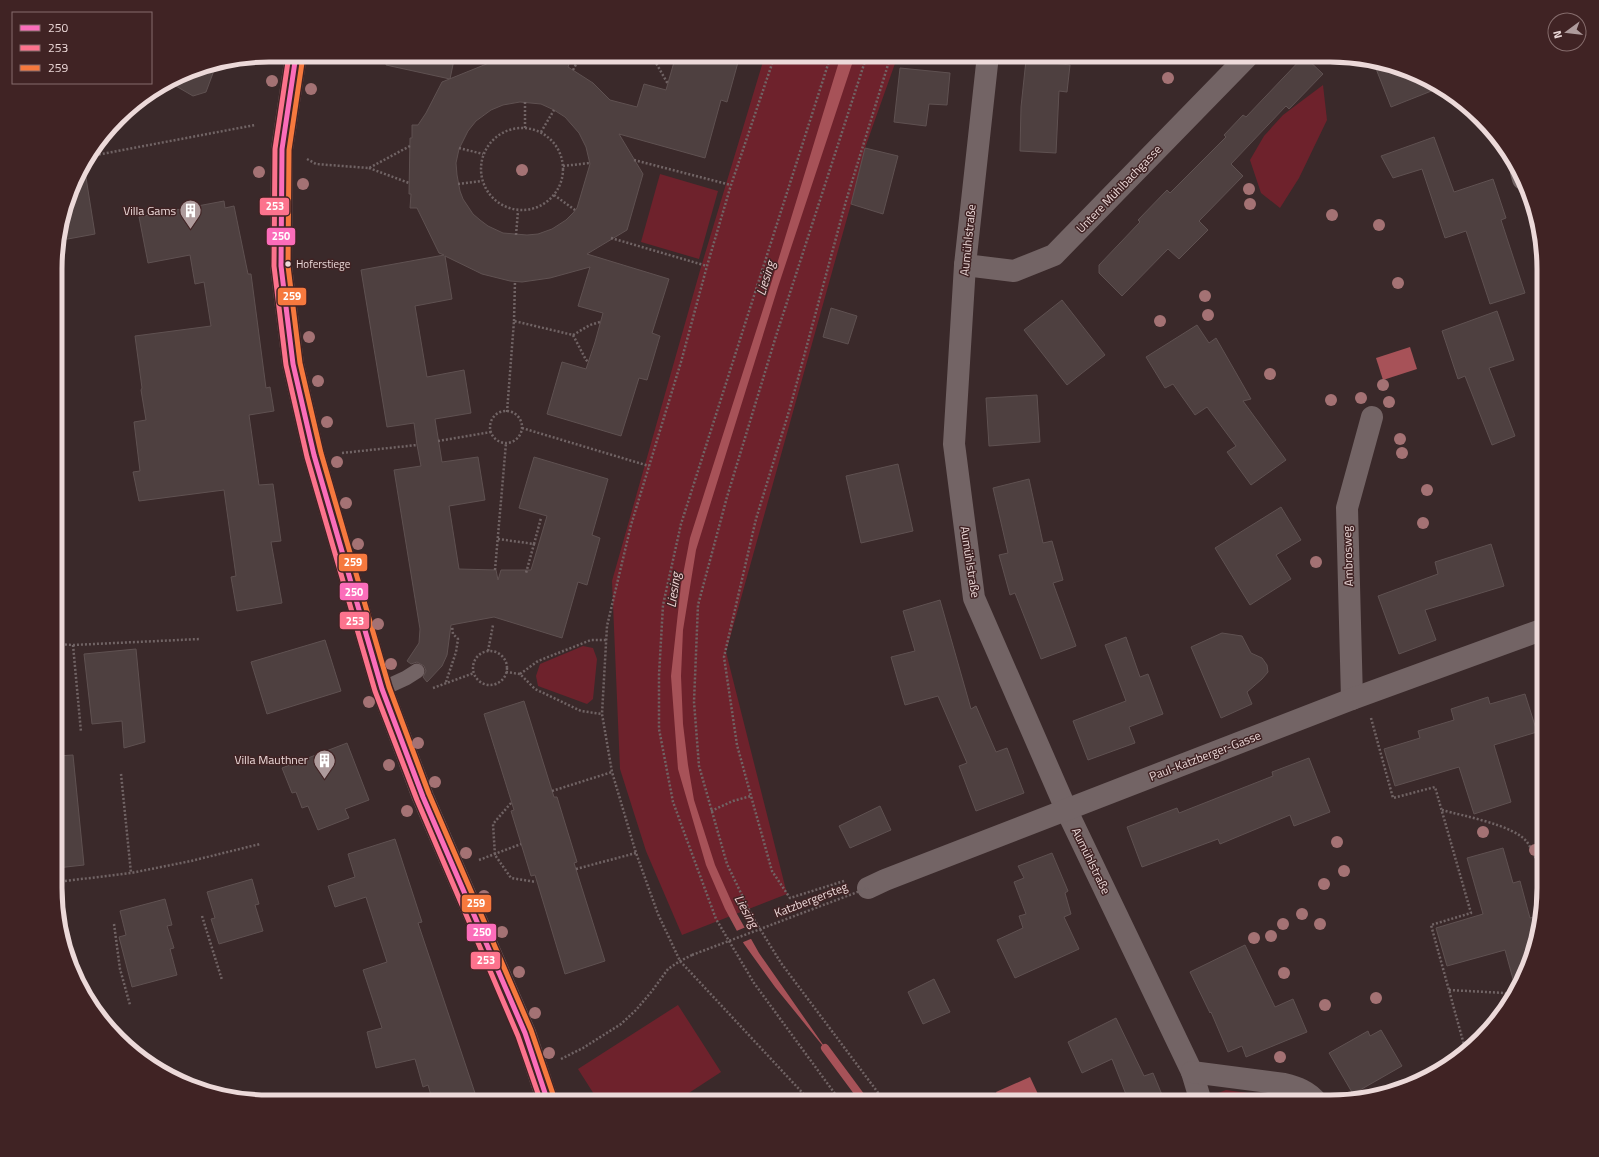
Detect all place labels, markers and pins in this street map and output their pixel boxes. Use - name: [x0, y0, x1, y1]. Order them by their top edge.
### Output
- building icon: Villa Gams: [178, 198, 204, 231]
- place label: Villa Gams: [123, 201, 176, 220]
- place label: Hoferstiege: [296, 256, 351, 272]
- marker: Hoferstiege: [283, 259, 293, 269]
- building icon: Villa Mauthner: [311, 747, 337, 780]
- place label: Villa Mauthner: [234, 750, 308, 769]

